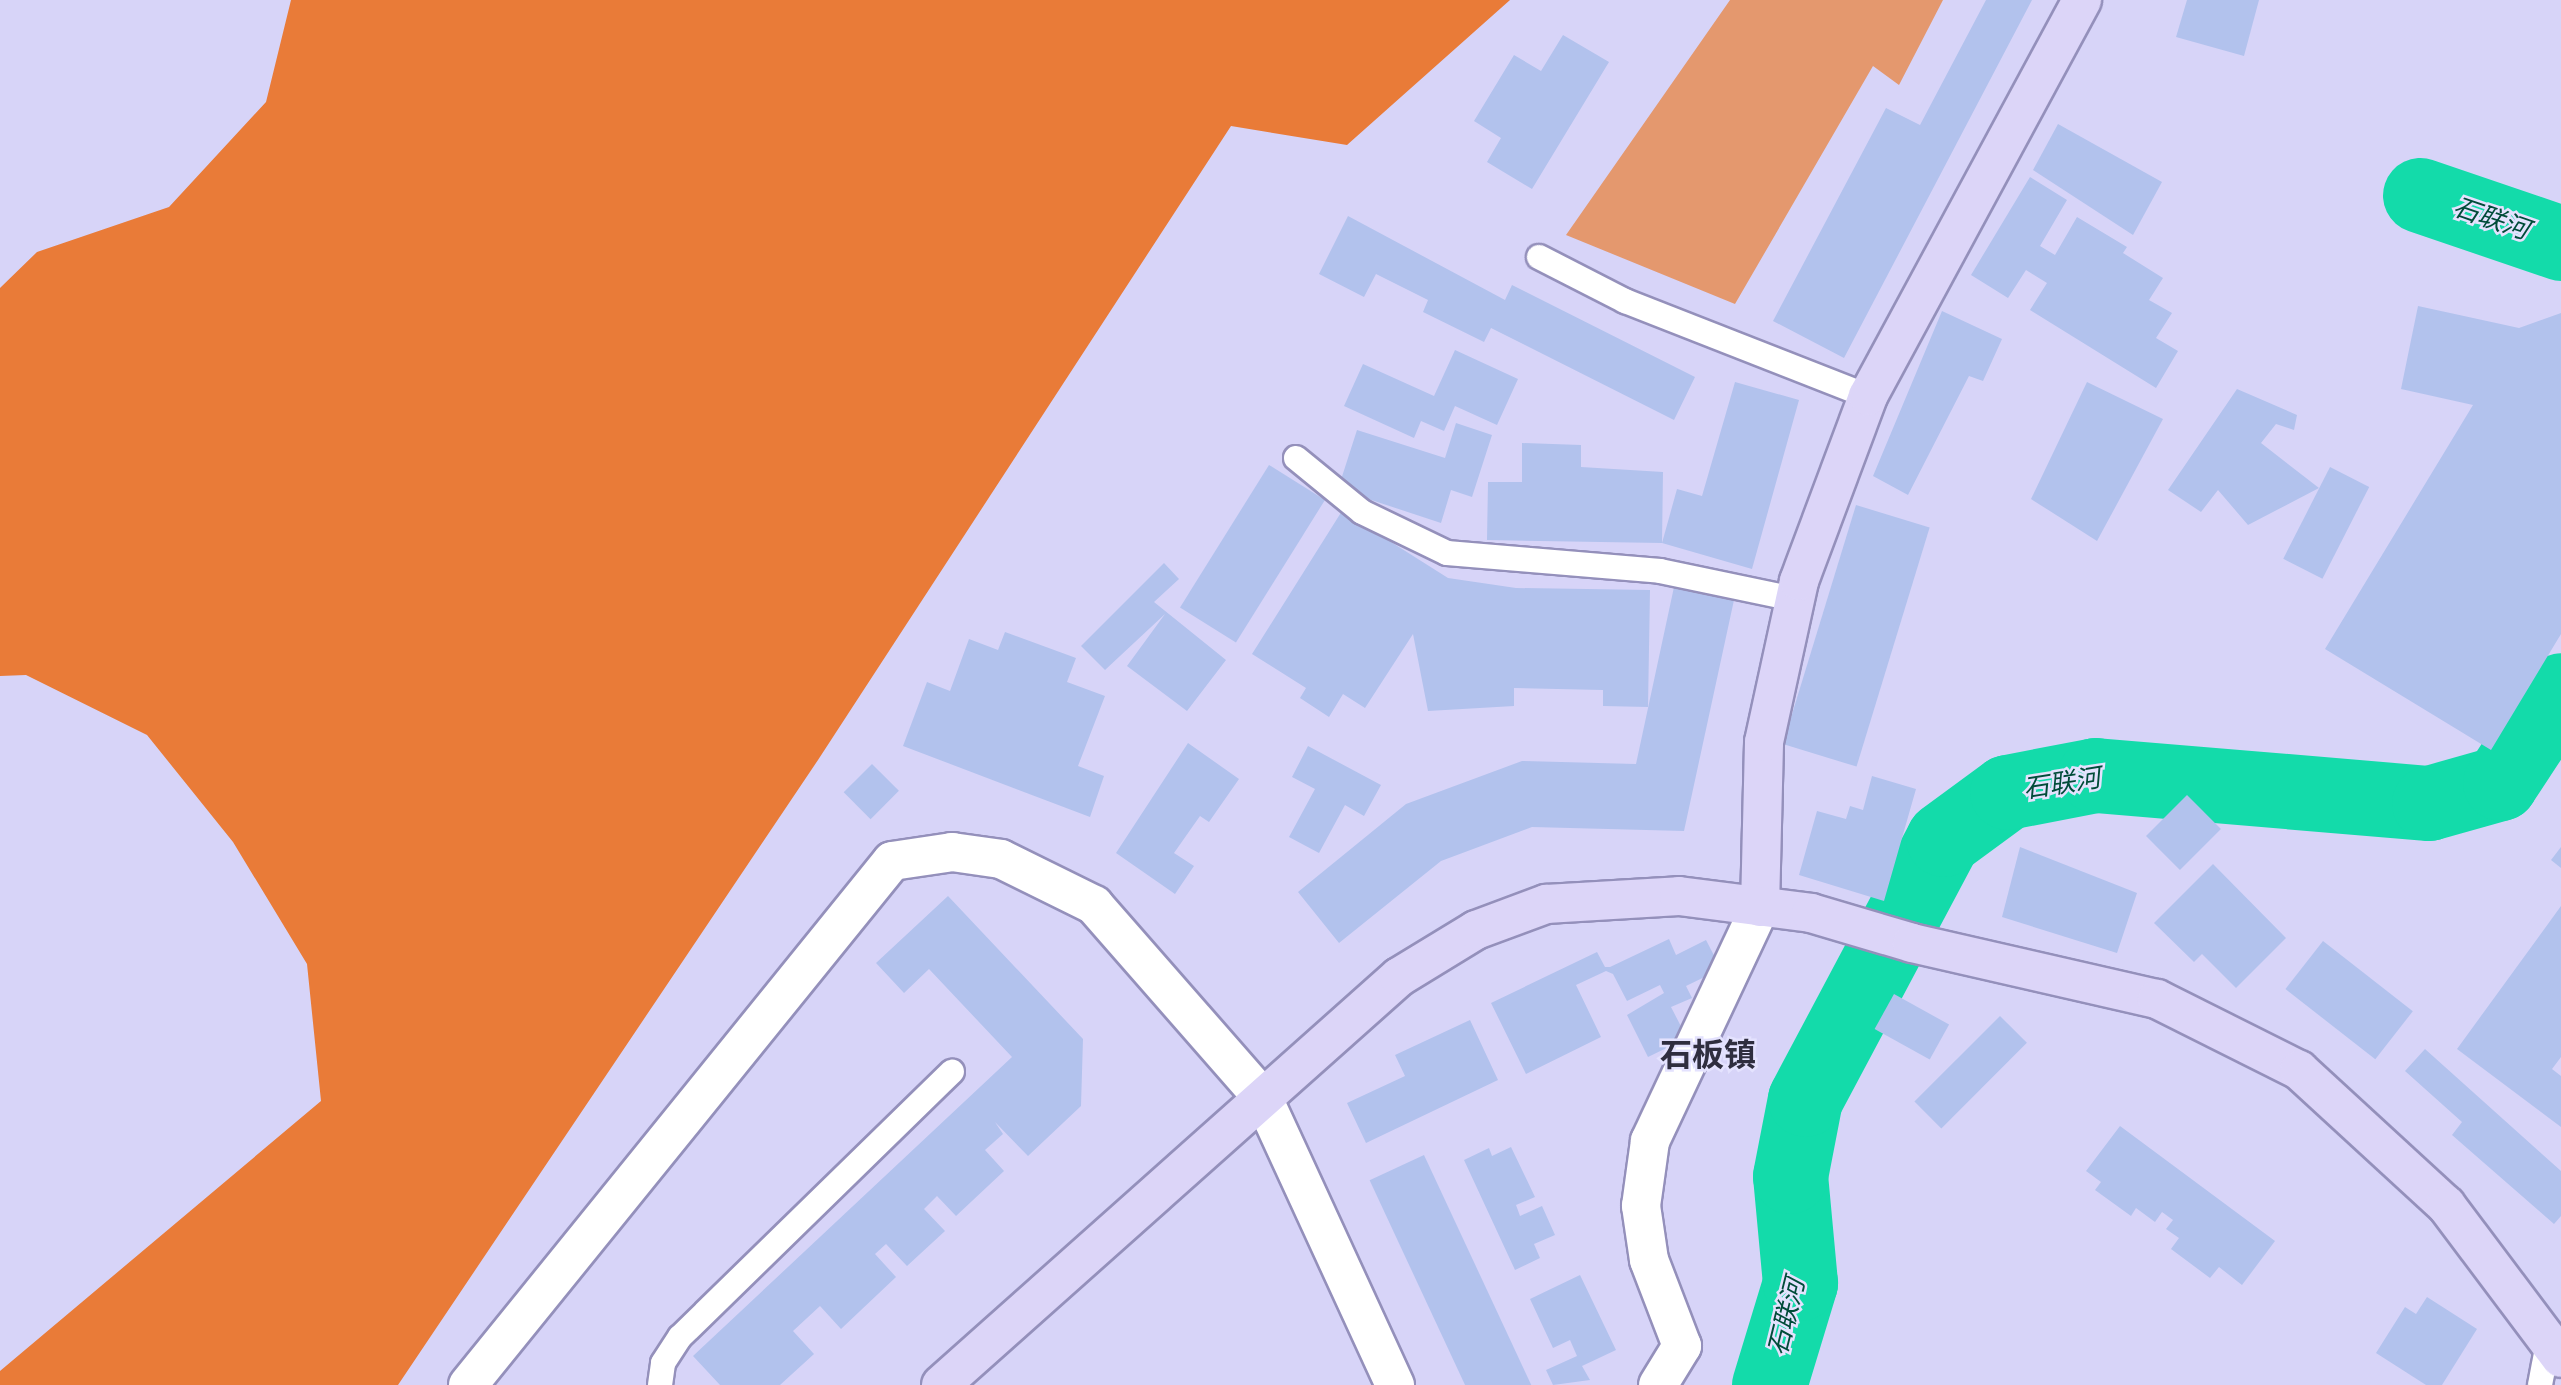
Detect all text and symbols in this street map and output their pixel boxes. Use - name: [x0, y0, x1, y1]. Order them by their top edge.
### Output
- water label: 石联河: [2449, 192, 2533, 246]
- water label: 石联河: [2021, 762, 2103, 806]
- district label: 石板镇: [1660, 1037, 1756, 1075]
- water label: 石联河: [1762, 1275, 1812, 1359]

